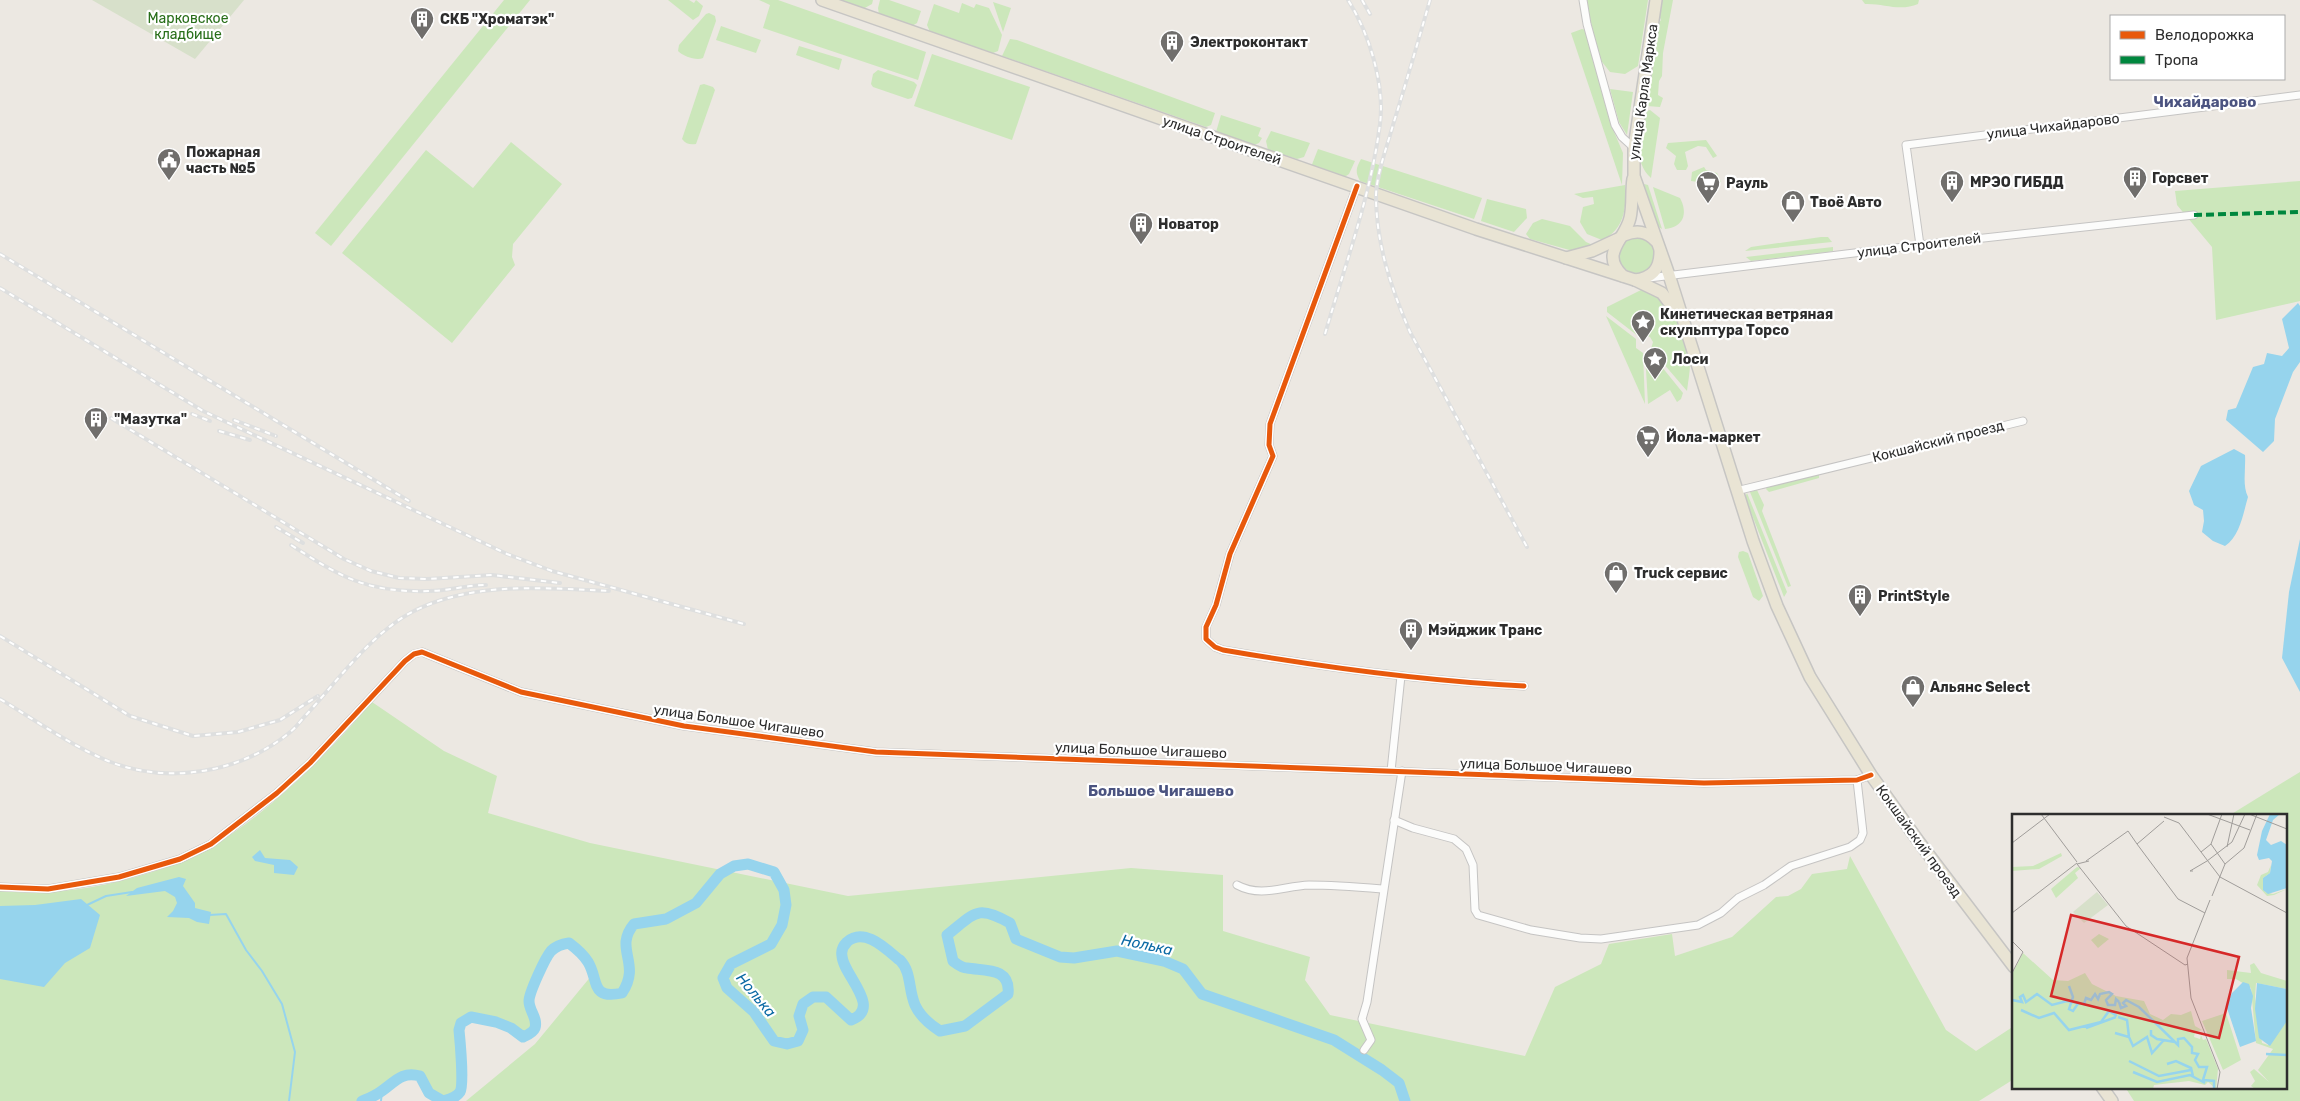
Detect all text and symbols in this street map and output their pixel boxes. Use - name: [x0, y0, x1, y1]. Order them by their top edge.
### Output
- building icon: СКБ "Хроматэк": [409, 6, 435, 40]
- park label: Марковское кладбище: [147, 10, 229, 43]
- place label: СКБ "Хроматэк": [440, 11, 554, 28]
- legend: [2110, 15, 2285, 80]
- street label: улица Карла Маркса: [1625, 23, 1661, 161]
- text: Велодорожка: [2155, 26, 2254, 44]
- building icon: Электроконтакт: [1159, 29, 1185, 63]
- place label: Электроконтакт: [1190, 34, 1308, 51]
- text: Тропа: [2155, 51, 2198, 69]
- district label: Чихайдарово: [2154, 93, 2256, 111]
- street label: улица Чихайдарово: [1986, 110, 2120, 143]
- street label: улица Строителей: [1160, 112, 1283, 169]
- place label: Пожарная часть №5: [186, 144, 261, 177]
- public building icon: Пожарная часть №5: [156, 147, 182, 181]
- building icon: Горсвет: [2122, 165, 2148, 199]
- building icon: МРЭО ГИБДД: [1939, 169, 1965, 203]
- supermarket icon: Рауль: [1695, 170, 1721, 204]
- place label: Горсвет: [2152, 170, 2209, 187]
- place label: МРЭО ГИБДД: [1970, 174, 2064, 191]
- place label: Рауль: [1726, 175, 1768, 192]
- shop icon: Твоё Авто: [1780, 189, 1806, 223]
- place label: Твоё Авто: [1810, 194, 1882, 211]
- building icon: Новатор: [1128, 211, 1154, 245]
- place label: Новатор: [1158, 216, 1219, 233]
- street label: улица Строителей: [1856, 229, 1982, 262]
- place label: Кинетическая ветряная скульптура Торсо: [1660, 306, 1833, 339]
- place icon: Кинетическая ветряная скульптура Торсо: [1630, 309, 1656, 343]
- place icon: Лоси: [1642, 346, 1668, 380]
- place label: Лоси: [1672, 351, 1708, 368]
- building icon: "Мазутка": [83, 406, 109, 440]
- place label: "Мазутка": [114, 411, 187, 428]
- street label: Кокшайский проезд: [1870, 417, 2006, 466]
- supermarket icon: Йола-маркет: [1635, 424, 1661, 458]
- place label: Йола-маркет: [1666, 428, 1761, 446]
- shop icon: Truck сервис: [1603, 560, 1629, 594]
- place label: Truck сервис: [1634, 565, 1728, 582]
- building icon: PrintStyle: [1847, 583, 1873, 617]
- place label: PrintStyle: [1878, 588, 1950, 605]
- building icon: Мэйджик Транс: [1398, 617, 1424, 651]
- place label: Мэйджик Транс: [1428, 622, 1542, 639]
- shop icon: Альянс Select: [1900, 674, 1926, 708]
- place label: Альянс Select: [1930, 679, 2030, 696]
- street label: улица Большое Чигашево: [652, 701, 825, 742]
- street label: улица Большое Чигашево: [1055, 739, 1227, 762]
- street label: улица Большое Чигашево: [1460, 755, 1632, 778]
- district label: Большое Чигашево: [1088, 782, 1234, 800]
- street label: Кокшайский проезд: [1872, 782, 1965, 901]
- inset map: [2012, 814, 2288, 1088]
- water label: Нолька: [1120, 931, 1175, 959]
- water label: Нолька: [732, 969, 780, 1021]

